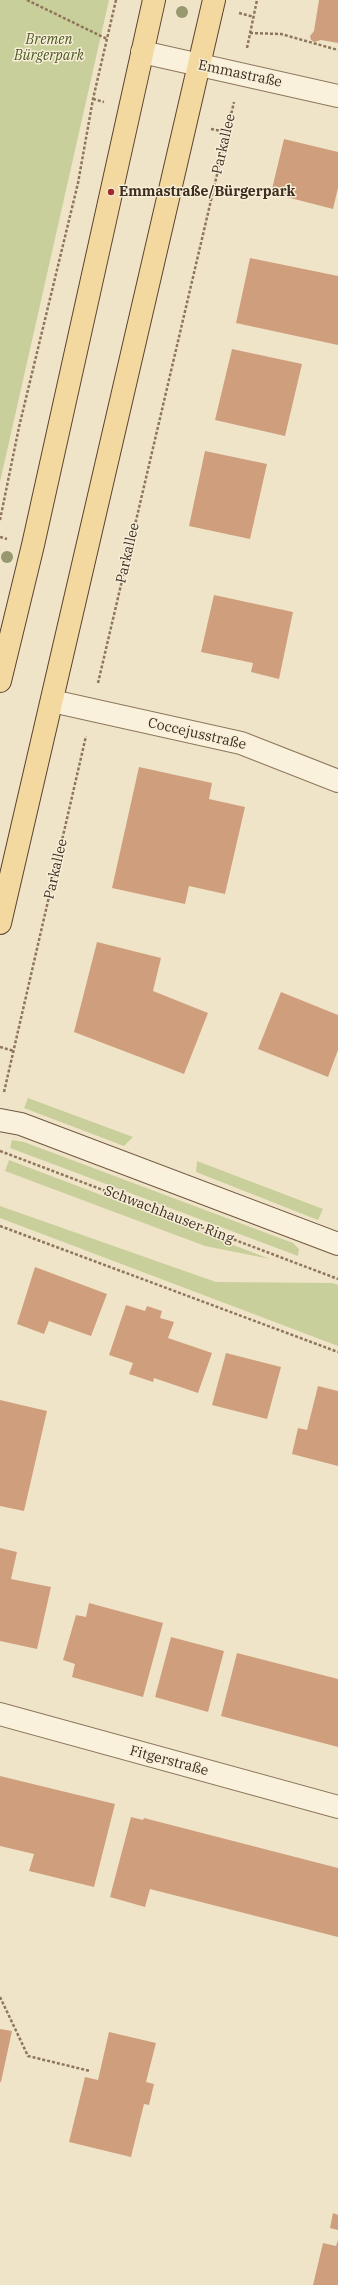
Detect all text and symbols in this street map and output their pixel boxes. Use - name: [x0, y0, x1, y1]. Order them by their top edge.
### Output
- park label: Bremen Bürgerpark: [14, 32, 84, 64]
- street label: Emmastraße: [197, 57, 283, 91]
- street label: Parkallee: [209, 112, 239, 176]
- place label: Emmastraße/Bürgerpark: [119, 184, 295, 200]
- marker: Emmastraße/Bürgerpark: [106, 187, 116, 197]
- street label: Parkallee: [113, 521, 143, 585]
- street label: Coccejusstraße: [146, 715, 248, 753]
- street label: Parkallee: [41, 837, 71, 901]
- street label: Schwachhauser Ring: [102, 1183, 236, 1247]
- street label: Fitgerstraße: [128, 1742, 210, 1780]

